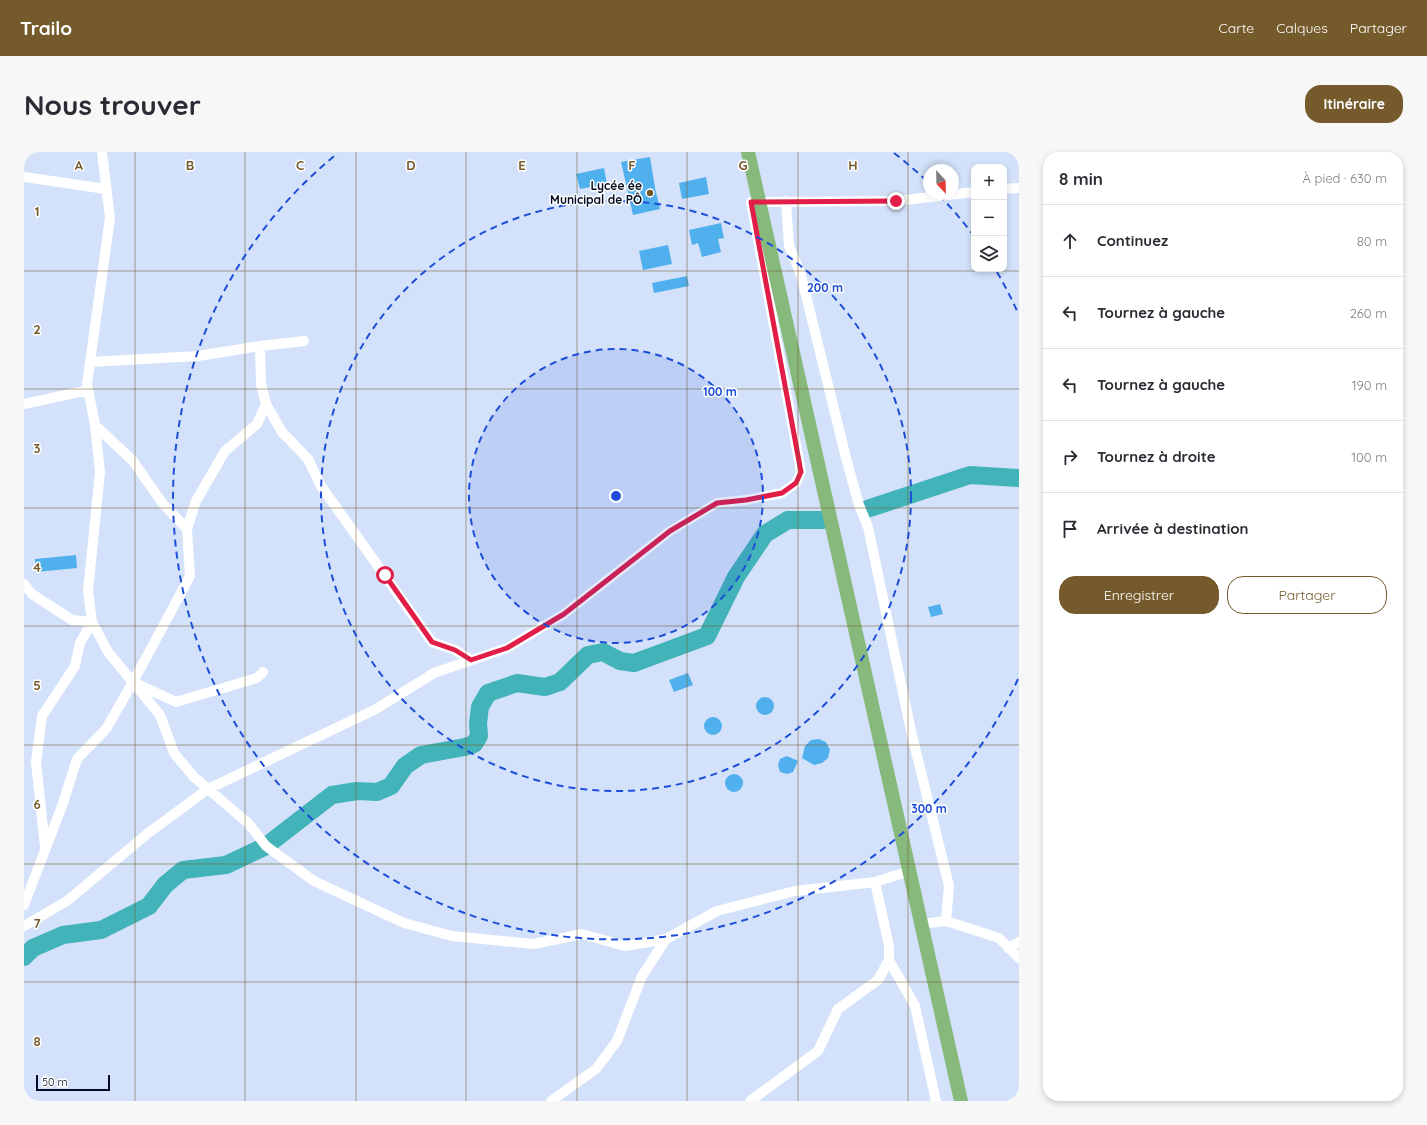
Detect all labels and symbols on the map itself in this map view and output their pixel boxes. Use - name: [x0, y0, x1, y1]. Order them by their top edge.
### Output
- text: A: [75, 157, 84, 173]
- text: B: [186, 157, 194, 173]
- text: C: [296, 157, 304, 173]
- text: D: [406, 157, 416, 173]
- text: E: [518, 157, 526, 173]
- text: F: [628, 157, 636, 173]
- text: G: [738, 157, 748, 173]
- text: H: [848, 157, 858, 173]
- north arrow: [923, 164, 959, 200]
- place label: Lycée ée Municipal de PÔ: [550, 178, 642, 207]
- marker: Lycée ée Municipal de PÔ: [645, 188, 655, 198]
- route end: [887, 192, 905, 210]
- text: 1: [34, 203, 40, 219]
- text: 200 m: [807, 280, 843, 295]
- text: 2: [33, 321, 41, 337]
- text: 100 m: [703, 384, 737, 399]
- text: 3: [34, 440, 41, 456]
- centre of rings: [609, 489, 623, 503]
- text: 4: [33, 559, 41, 575]
- route start: [376, 566, 394, 584]
- text: 5: [33, 677, 41, 693]
- text: 6: [33, 796, 41, 812]
- text: 300 m: [911, 801, 947, 816]
- text: 7: [33, 915, 41, 931]
- text: 8: [33, 1033, 41, 1049]
- scale bar: [36, 1073, 110, 1092]

